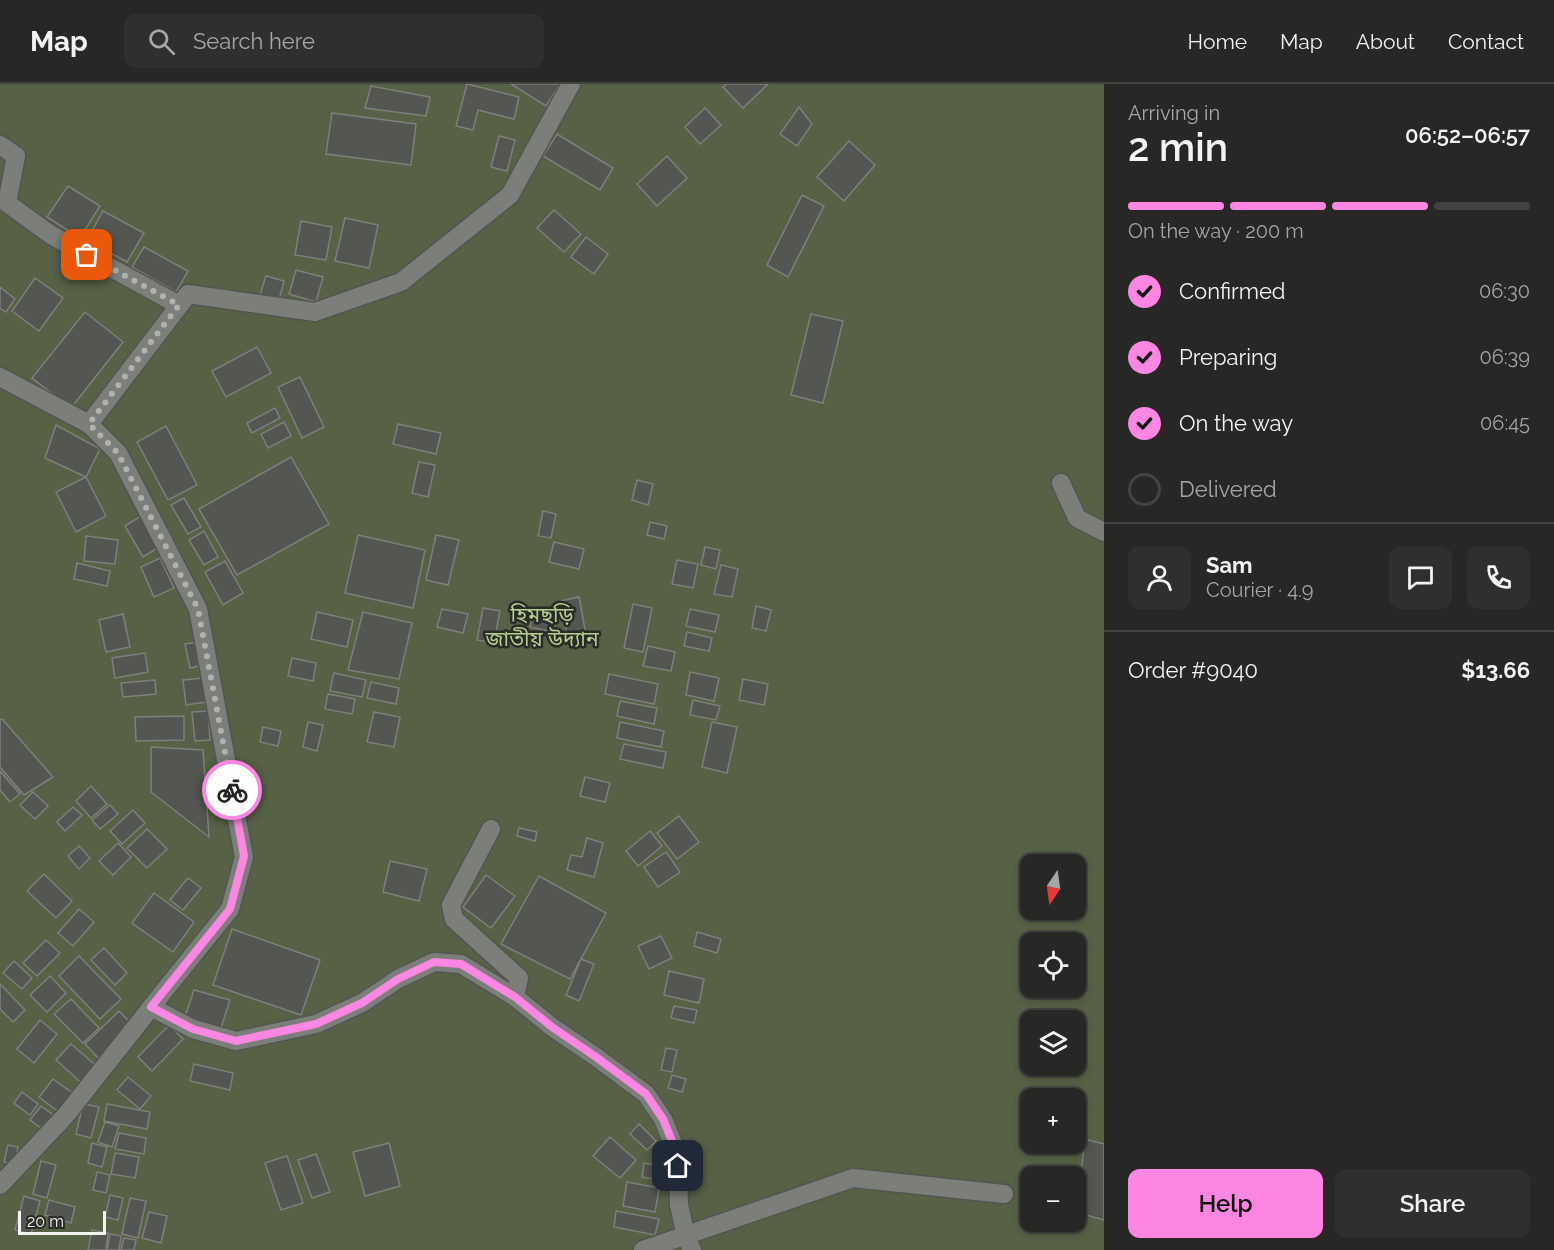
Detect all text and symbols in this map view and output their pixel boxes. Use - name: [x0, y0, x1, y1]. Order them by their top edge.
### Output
- search box: [124, 14, 544, 68]
- text: Map: [30, 25, 88, 58]
- icon: search: [145, 25, 178, 58]
- text: Search here: [193, 28, 315, 54]
- text: Home: [1188, 29, 1247, 54]
- text: Map: [1280, 29, 1323, 54]
- text: About: [1356, 29, 1415, 54]
- text: Contact: [1448, 29, 1524, 54]
- text: Arriving in: [1128, 101, 1220, 125]
- text: 06:52–06:57: [1405, 122, 1530, 148]
- text: 2 min: [1128, 124, 1228, 170]
- text: On the way · 200 m: [1128, 219, 1304, 243]
- pin: [61, 229, 112, 280]
- icon: bag: [70, 238, 103, 271]
- icon: check: [1128, 275, 1161, 308]
- text: Confirmed: [1179, 278, 1286, 304]
- text: 06:30: [1479, 279, 1530, 303]
- icon: check: [1128, 341, 1161, 374]
- text: Preparing: [1179, 344, 1277, 370]
- text: 06:39: [1480, 345, 1530, 369]
- icon: check: [1128, 407, 1161, 440]
- text: On the way: [1179, 410, 1293, 436]
- text: 06:45: [1480, 411, 1530, 435]
- text: Delivered: [1179, 476, 1277, 502]
- button: person: [1128, 546, 1191, 609]
- button: chat: [1389, 546, 1452, 609]
- button: phone: [1467, 546, 1530, 609]
- text: Sam: [1206, 552, 1253, 578]
- text: Courier · 4.9: [1206, 578, 1314, 602]
- park label: হিমছড়ি জাতীয় উদ্যান: [484, 602, 599, 651]
- text: Order #9040: [1128, 657, 1258, 683]
- text: $13.66: [1461, 657, 1530, 683]
- courier: [202, 760, 262, 820]
- icon: bike: [216, 774, 249, 807]
- north arrow: [1020, 854, 1086, 920]
- map controls: [1020, 854, 1086, 1232]
- button: locate: [1020, 932, 1086, 998]
- button: layers: [1020, 1010, 1086, 1076]
- button: +: [1020, 1088, 1086, 1154]
- pin: [652, 1140, 703, 1191]
- icon: home: [661, 1149, 694, 1182]
- button: −: [1020, 1166, 1086, 1232]
- button: Help: [1128, 1169, 1323, 1238]
- button: Share: [1335, 1169, 1530, 1238]
- scale bar: [18, 1208, 106, 1236]
- text: 20 m: [27, 1212, 64, 1231]

